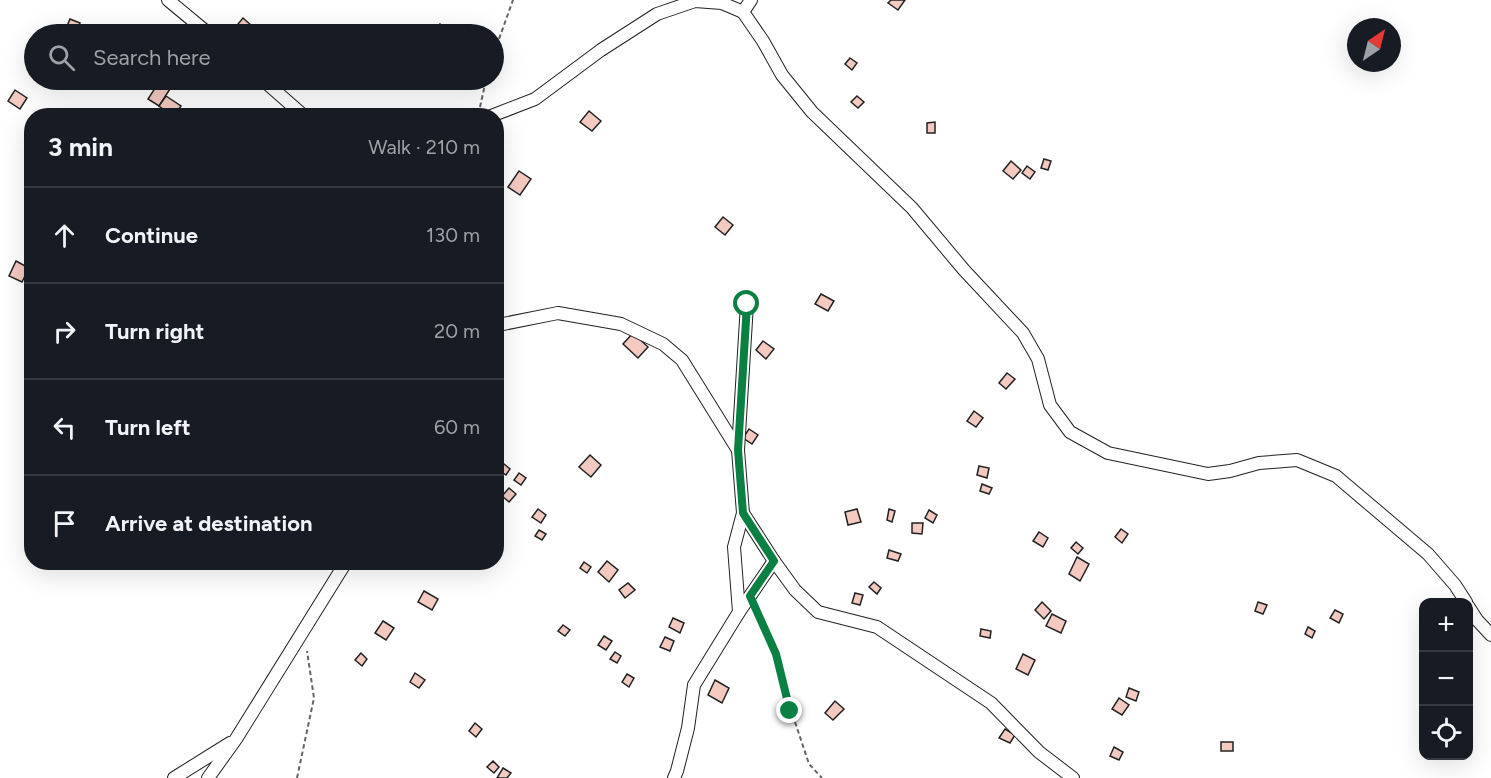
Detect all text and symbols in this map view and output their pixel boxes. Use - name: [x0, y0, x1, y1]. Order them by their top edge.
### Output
- north arrow: [1347, 18, 1401, 72]
- search box: [24, 24, 504, 90]
- icon: search: [45, 41, 78, 74]
- text: Search here: [93, 44, 211, 71]
- text: 3 min: [48, 131, 113, 163]
- text: Walk · 210 m: [368, 135, 480, 159]
- icon: ahead: [48, 219, 81, 252]
- text: Continue: [105, 222, 198, 249]
- text: 130 m: [426, 223, 480, 247]
- route start: [733, 290, 759, 316]
- icon: right: [48, 315, 81, 348]
- text: Turn right: [105, 318, 204, 345]
- text: 20 m: [434, 319, 480, 343]
- icon: left: [48, 411, 81, 444]
- text: Turn left: [105, 414, 191, 441]
- text: 60 m: [434, 415, 480, 439]
- icon: arrive: [48, 507, 81, 540]
- text: Arrive at destination: [105, 510, 313, 537]
- map controls: [1419, 598, 1473, 760]
- button: +: [1419, 598, 1473, 652]
- button: −: [1419, 652, 1473, 706]
- route end: [776, 697, 802, 723]
- button: locate: [1419, 706, 1473, 760]

